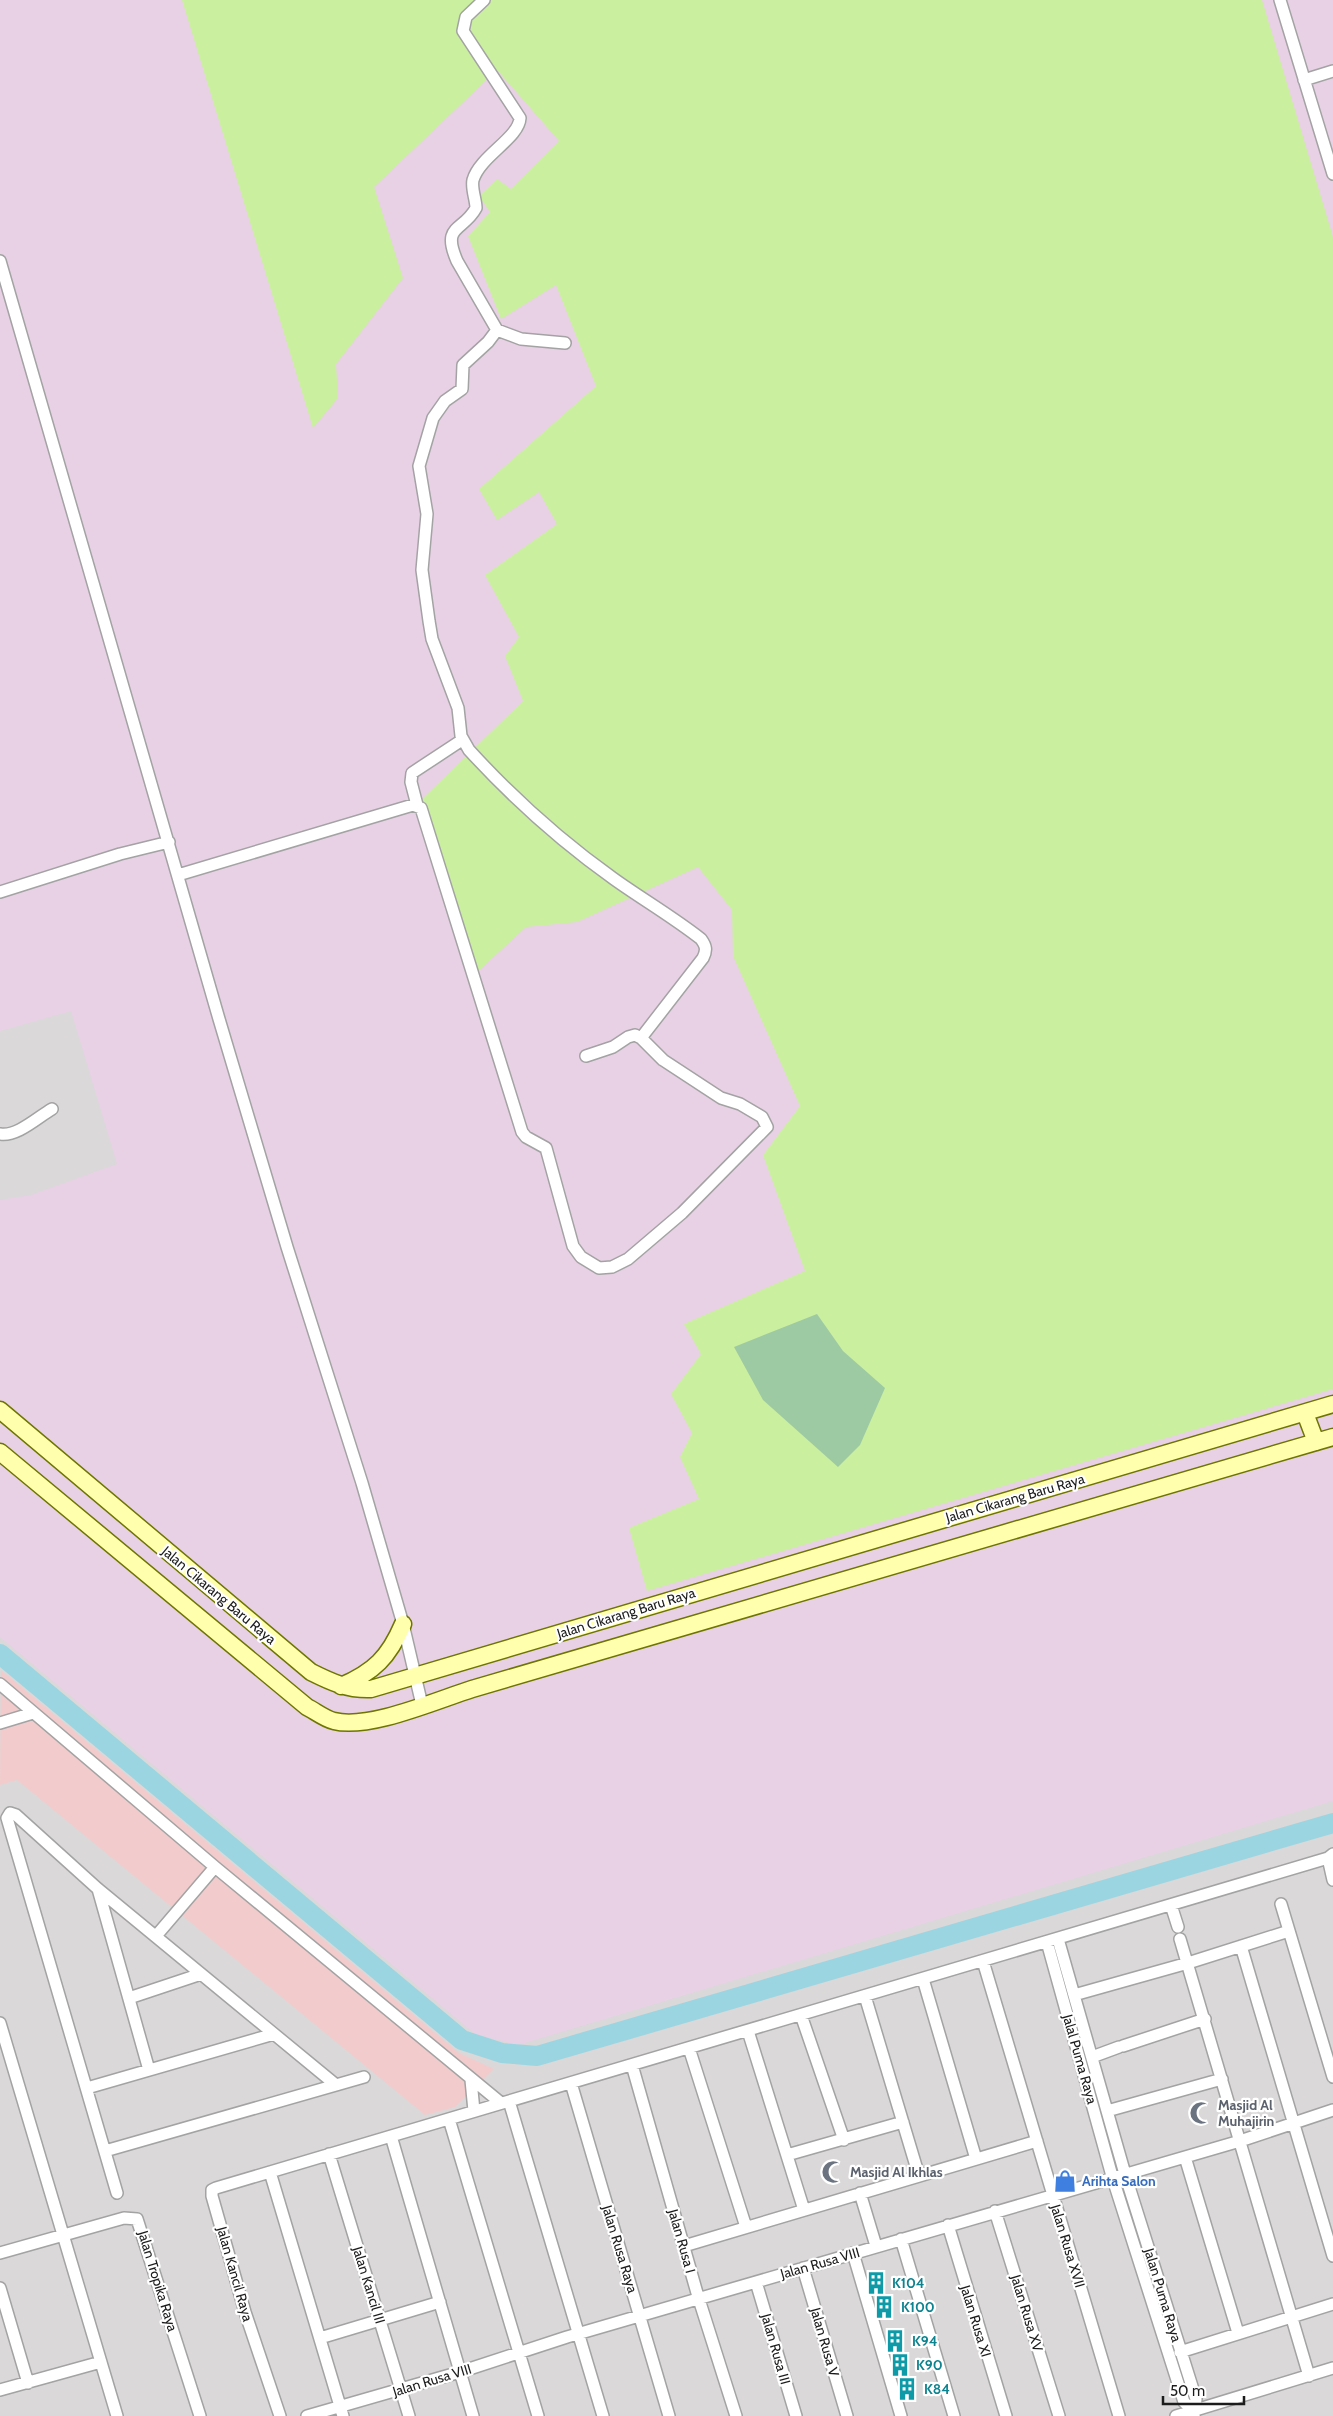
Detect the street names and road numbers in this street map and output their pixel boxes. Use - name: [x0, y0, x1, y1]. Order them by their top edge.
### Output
- street label: Jalan Cikarang Baru Raya: [943, 1469, 1087, 1527]
- street label: Jalan Cikarang Baru Raya: [157, 1541, 280, 1648]
- street label: Jalan Cikarang Baru Raya: [554, 1583, 698, 1643]
- street label: Jalal Puma Raya: [1058, 2011, 1101, 2106]
- street label: Jalan Rusa XVII: [1046, 2201, 1089, 2290]
- street label: Jalan Rusa Raya: [598, 2202, 642, 2295]
- street label: Jalan Rusa I: [664, 2206, 700, 2275]
- street label: Jalan Kancil Raya: [213, 2223, 257, 2324]
- street label: Jalan Tropika Raya: [134, 2227, 182, 2334]
- street label: Jalan Kancil III: [348, 2243, 389, 2326]
- street label: Jalan Rusa VIII: [777, 2243, 862, 2283]
- street label: Jalan Puma Raya: [1140, 2245, 1186, 2344]
- street label: Jalan Rusa XV: [1007, 2272, 1047, 2354]
- street label: Jalan Rusa XI: [956, 2282, 995, 2359]
- street label: Jalan Rusa V: [806, 2304, 844, 2379]
- street label: Jalan Rusa III: [757, 2310, 795, 2387]
- street label: Jalan Rusa VIII: [389, 2359, 474, 2401]

